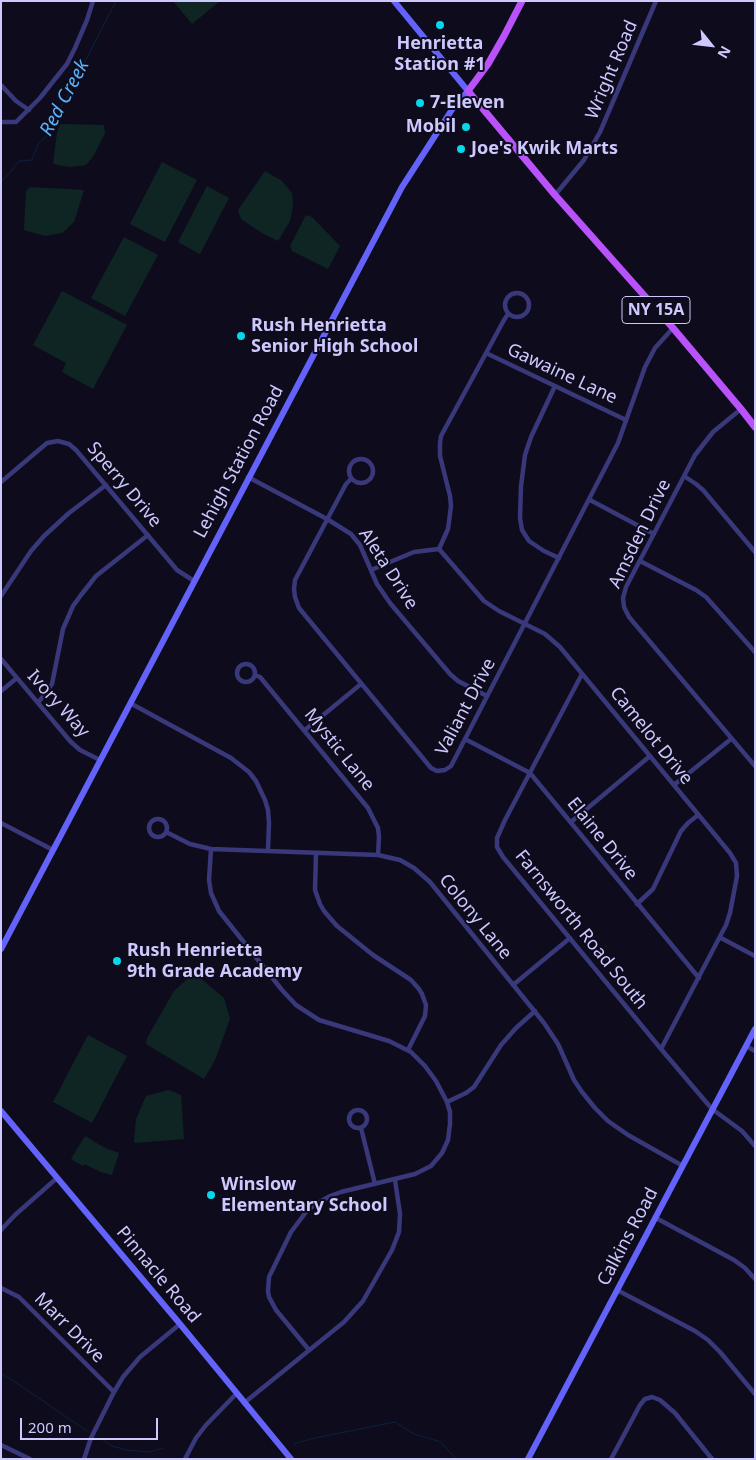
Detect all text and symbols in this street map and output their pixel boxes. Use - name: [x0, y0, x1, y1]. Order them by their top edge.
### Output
- street label: Wright Road: [581, 17, 643, 123]
- marker: Henrietta Station #1: [434, 19, 446, 31]
- north arrow: [686, 20, 736, 70]
- place label: Henrietta Station #1: [394, 33, 486, 76]
- text: N: [713, 43, 736, 62]
- water label: Red Creek: [35, 56, 95, 140]
- place label: 7-Eleven: [430, 92, 505, 114]
- marker: 7-Eleven: [414, 97, 426, 109]
- place label: Mobil: [406, 116, 456, 138]
- marker: Mobil: [460, 121, 472, 133]
- place label: Joe's Kwik Marts: [471, 138, 618, 160]
- marker: Joe's Kwik Marts: [455, 143, 467, 155]
- road number: NY 15A: [622, 296, 690, 324]
- place label: Rush Henrietta Senior High School: [251, 315, 418, 358]
- marker: Rush Henrietta Senior High School: [235, 330, 247, 342]
- street label: Gawaine Lane: [504, 339, 620, 409]
- street label: Lehigh Station Road: [190, 382, 288, 542]
- street label: Sperry Drive: [82, 438, 166, 532]
- street label: Amsden Drive: [604, 476, 676, 592]
- street label: Aleta Drive: [354, 525, 422, 613]
- street label: Valiant Drive: [431, 655, 501, 759]
- street label: Ivory Way: [22, 666, 94, 742]
- street label: Camelot Drive: [605, 683, 697, 789]
- street label: Mystic Lane: [299, 705, 379, 795]
- street label: Elaine Drive: [562, 793, 642, 885]
- street label: Farnsworth Road South: [510, 846, 652, 1014]
- street label: Colony Lane: [434, 870, 516, 964]
- place label: Rush Henrietta 9th Grade Academy: [127, 940, 302, 982]
- marker: Rush Henrietta 9th Grade Academy: [111, 955, 123, 967]
- place label: Winslow Elementary School: [221, 1174, 388, 1216]
- street label: Calkins Road: [593, 1184, 663, 1290]
- marker: Winslow Elementary School: [205, 1189, 217, 1201]
- street label: Pinnacle Road: [111, 1222, 205, 1328]
- street label: Marr Drive: [29, 1288, 109, 1368]
- scale bar: [22, 1408, 160, 1440]
- text: 200 m: [28, 1417, 72, 1437]

